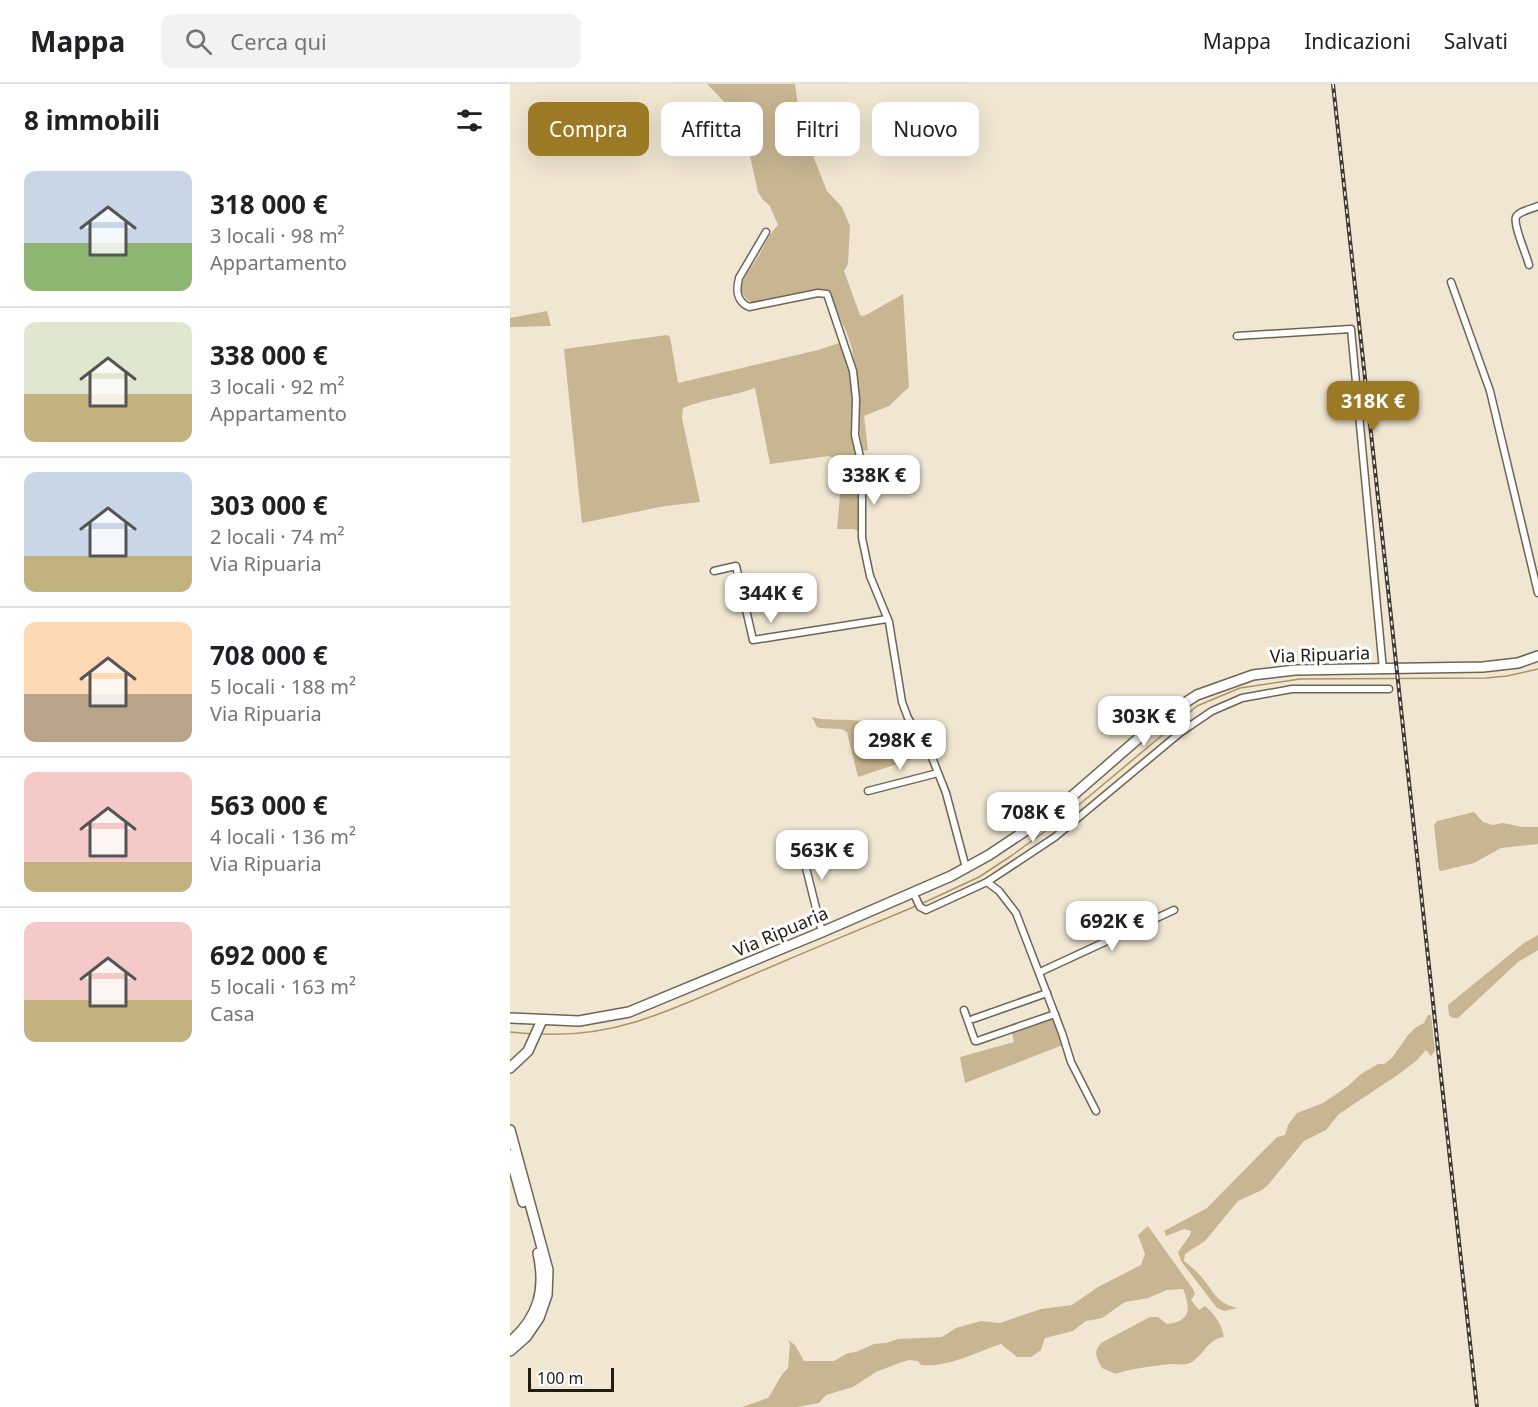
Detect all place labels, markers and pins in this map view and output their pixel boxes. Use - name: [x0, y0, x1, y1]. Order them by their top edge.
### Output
- pin: 318K €: [1324, 381, 1422, 432]
- pin: 338K €: [825, 455, 923, 506]
- pin: 344K €: [722, 573, 820, 624]
- pin: 303K €: [1095, 696, 1193, 747]
- pin: 298K €: [851, 720, 949, 771]
- pin: 708K €: [984, 792, 1082, 843]
- pin: 563K €: [773, 830, 871, 881]
- pin: 692K €: [1063, 901, 1161, 952]

